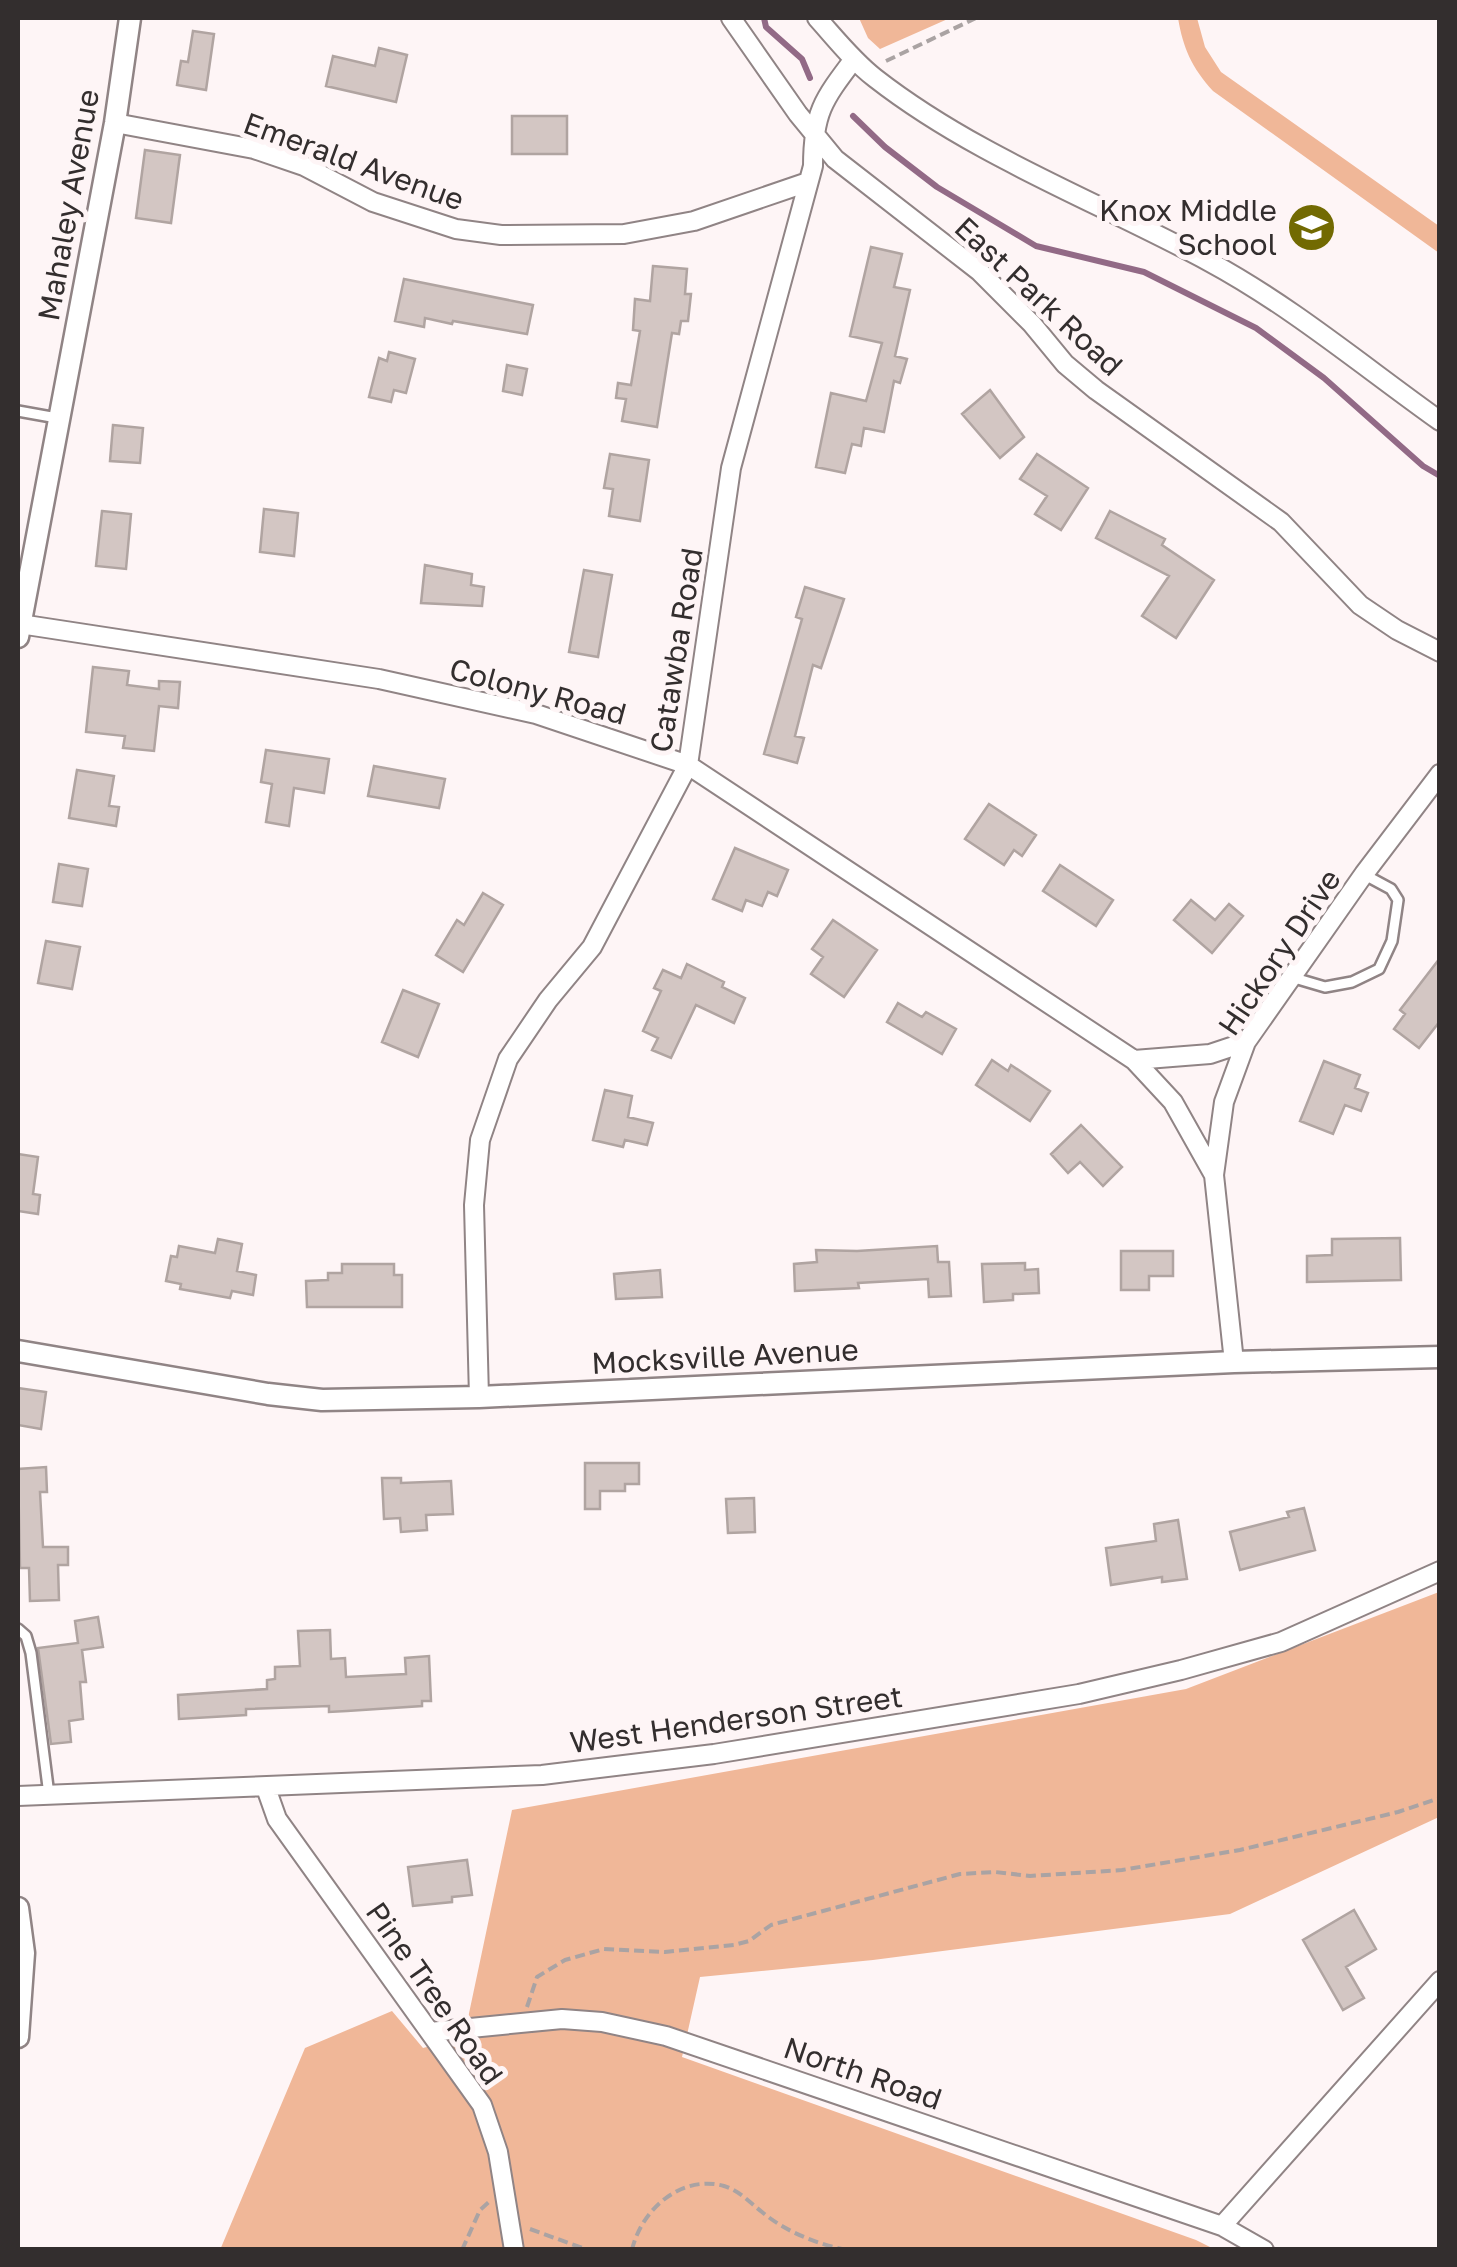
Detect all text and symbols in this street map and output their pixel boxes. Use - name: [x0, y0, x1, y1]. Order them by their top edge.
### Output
- street label: Mahaley Avenue: [30, 86, 106, 324]
- street label: Emerald Avenue: [239, 104, 469, 218]
- place label: Knox Middle School: [1099, 192, 1277, 262]
- school or university icon: Knox Middle School: [1286, 201, 1338, 253]
- street label: East Park Road: [948, 209, 1130, 383]
- street label: Catawba Road: [642, 545, 710, 755]
- street label: Colony Road: [446, 650, 630, 732]
- street label: Hickory Drive: [1210, 862, 1348, 1042]
- street label: Mocksville Avenue: [590, 1331, 860, 1381]
- street label: West Henderson Street: [568, 1678, 904, 1760]
- street label: Pine Tree Road: [359, 1895, 511, 2091]
- street label: North Road: [779, 2029, 947, 2117]

